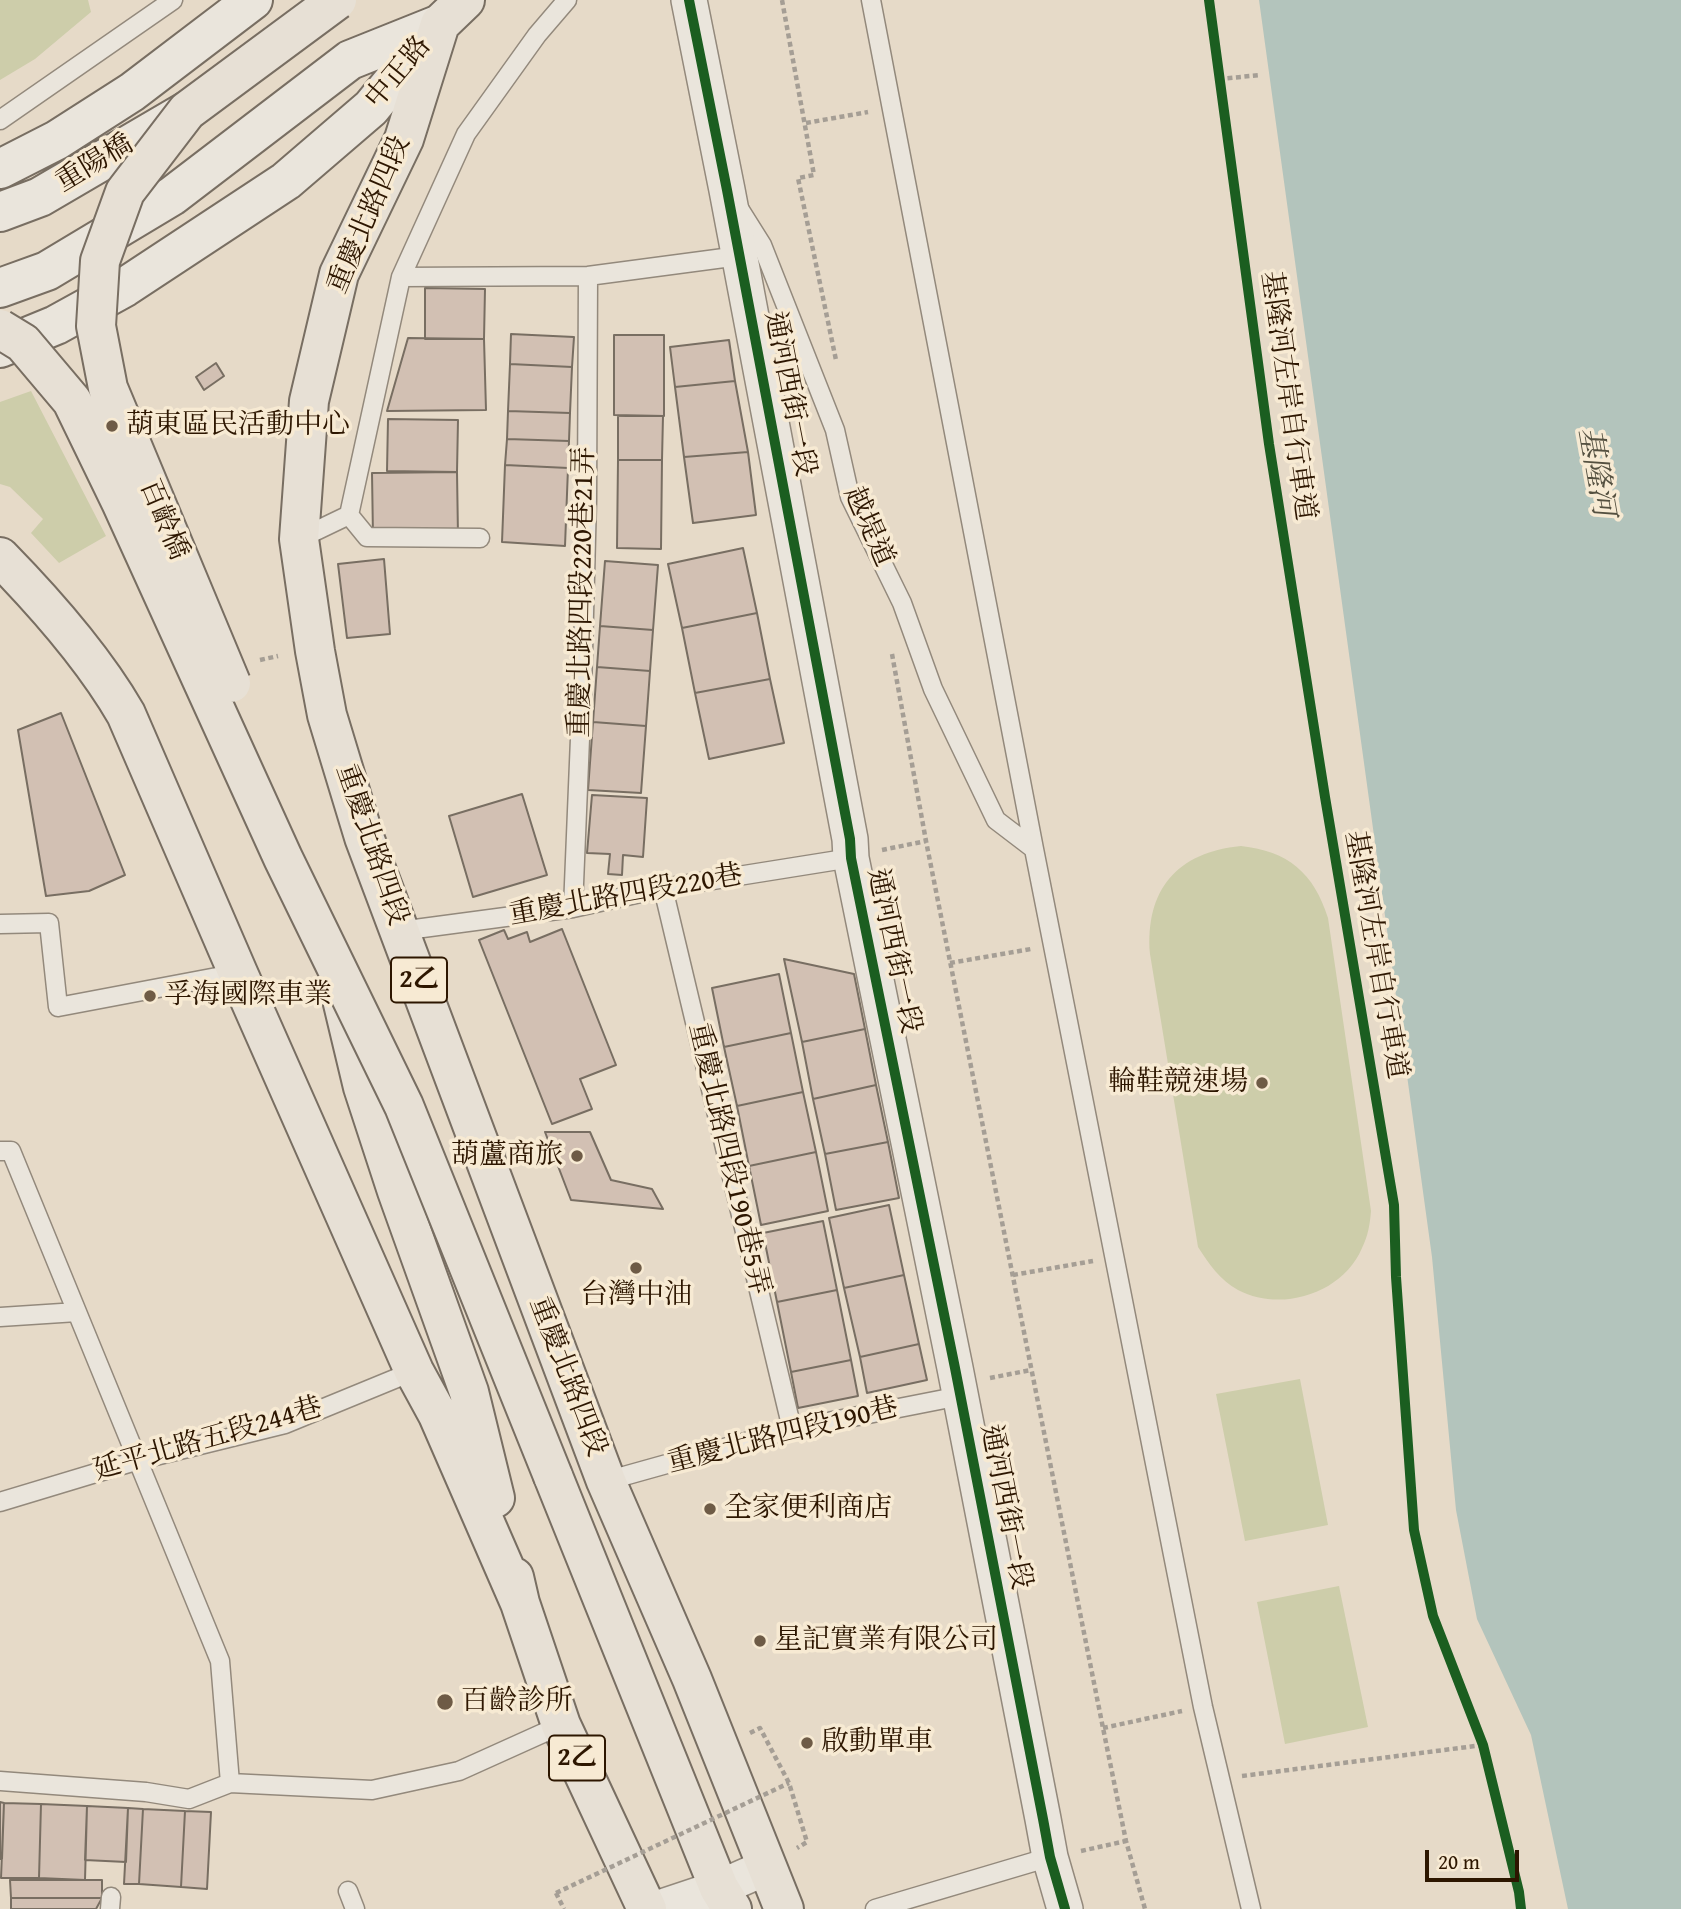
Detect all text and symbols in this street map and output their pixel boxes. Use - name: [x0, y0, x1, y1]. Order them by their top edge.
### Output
- street label: 中正路: [359, 30, 439, 116]
- street label: 重陽橋: [50, 128, 140, 200]
- street label: 重慶北路四段: [322, 131, 418, 299]
- street label: 基隆河左岸自行車道: [1253, 269, 1321, 523]
- street label: 通河西街一段: [756, 308, 822, 480]
- place label: 葫東區民活動中心: [126, 409, 350, 443]
- marker: 葫東區民活動中心: [104, 418, 120, 434]
- water label: 基隆河: [1569, 425, 1621, 519]
- street label: 重慶北路四段220巷21弄: [564, 446, 602, 738]
- street label: 百齡橋: [131, 475, 195, 565]
- street label: 越堤道: [836, 482, 900, 572]
- street label: 重慶北路四段: [328, 760, 414, 930]
- street label: 基隆河左岸自行車道: [1337, 828, 1413, 1082]
- street label: 重慶北路四段220巷: [507, 859, 745, 933]
- street label: 通河西街一段: [859, 865, 927, 1037]
- road number: 2乙: [391, 958, 447, 1002]
- place label: 孚海國際車業: [164, 979, 332, 1013]
- marker: 孚海國際車業: [142, 988, 158, 1004]
- street label: 重慶北路四段190巷5弄: [680, 1020, 776, 1298]
- place label: 輪鞋競速場: [1108, 1066, 1248, 1100]
- marker: 輪鞋競速場: [1254, 1075, 1270, 1091]
- place label: 葫蘆商旅: [451, 1139, 563, 1173]
- marker: 葫蘆商旅: [569, 1148, 585, 1164]
- marker: 台灣中油: [628, 1260, 644, 1276]
- place label: 台灣中油: [580, 1279, 692, 1313]
- street label: 重慶北路四段: [521, 1293, 613, 1461]
- street label: 延平北路五段244巷: [90, 1391, 326, 1489]
- street label: 重慶北路四段190巷: [664, 1391, 902, 1481]
- street label: 通河西街一段: [972, 1421, 1038, 1593]
- place label: 全家便利商店: [724, 1492, 892, 1526]
- marker: 全家便利商店: [702, 1501, 718, 1517]
- place label: 星記實業有限公司: [774, 1624, 998, 1658]
- marker: 星記實業有限公司: [752, 1633, 768, 1649]
- place label: 百齡診所: [461, 1685, 573, 1719]
- marker: 百齡診所: [435, 1692, 455, 1712]
- place label: 啟動單車: [821, 1726, 933, 1760]
- marker: 啟動單車: [799, 1735, 815, 1751]
- road number: 2乙: [549, 1736, 605, 1780]
- scale bar: [1429, 1836, 1524, 1880]
- text: 20 m: [1438, 1846, 1480, 1877]

